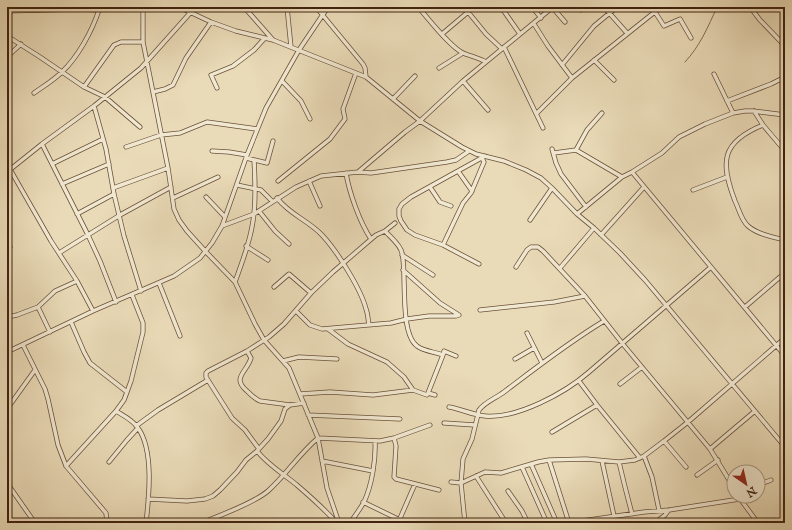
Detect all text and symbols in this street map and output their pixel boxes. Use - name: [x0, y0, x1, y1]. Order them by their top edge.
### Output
- north arrow: [726, 464, 766, 504]
- text: N: [743, 482, 760, 500]

